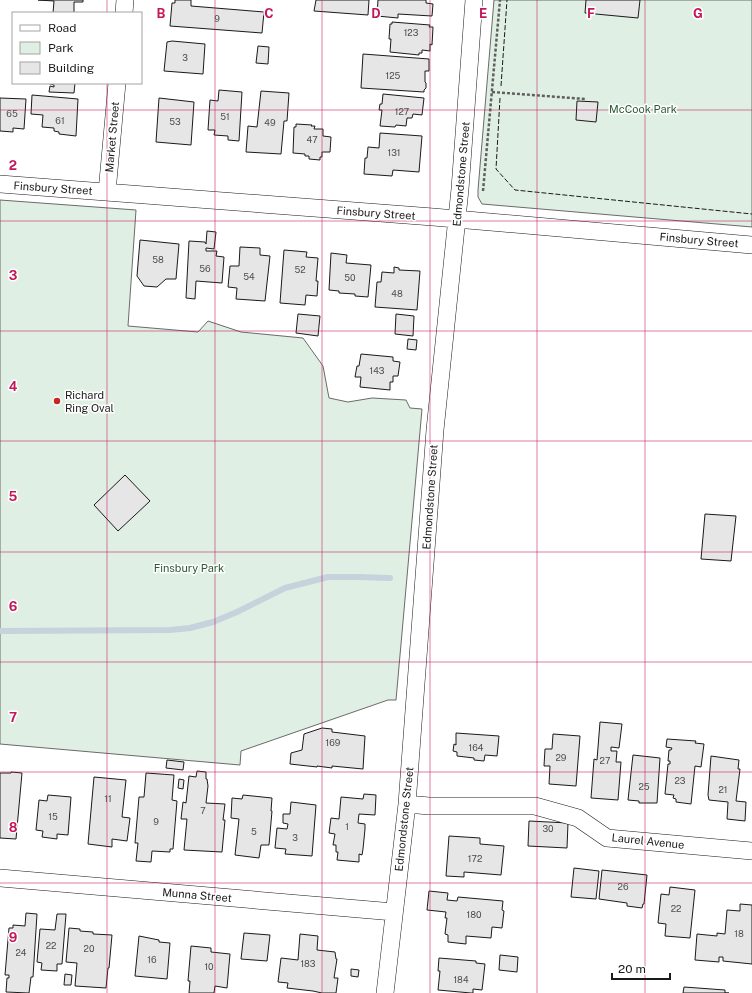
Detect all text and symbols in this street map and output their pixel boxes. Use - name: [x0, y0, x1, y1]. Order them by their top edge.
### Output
- text: B: [157, 6, 166, 21]
- text: C: [264, 6, 274, 21]
- text: D: [371, 6, 381, 21]
- text: E: [479, 6, 487, 21]
- text: F: [587, 6, 595, 21]
- text: G: [693, 6, 703, 21]
- legend: [12, 12, 142, 84]
- house number: 9: [214, 13, 220, 24]
- text: Road: [48, 21, 76, 35]
- house number: 123: [404, 27, 419, 38]
- text: Park: [48, 41, 74, 55]
- house number: 3: [182, 52, 188, 63]
- text: Building: [48, 61, 94, 75]
- house number: 125: [386, 70, 401, 81]
- street label: Market Street: [103, 101, 121, 173]
- park label: McCook Park: [609, 103, 677, 115]
- house number: 127: [395, 106, 409, 117]
- house number: 65: [6, 108, 18, 119]
- house number: 51: [220, 111, 230, 122]
- house number: 61: [55, 115, 65, 126]
- house number: 53: [169, 116, 181, 127]
- house number: 49: [264, 117, 276, 128]
- street label: Edmondstone Street: [450, 121, 472, 227]
- house number: 47: [306, 134, 318, 145]
- house number: 131: [388, 147, 401, 158]
- text: 2: [9, 158, 17, 173]
- street label: Finsbury Street: [13, 179, 93, 197]
- street label: Finsbury Street: [336, 204, 416, 222]
- street label: Finsbury Street: [659, 231, 739, 249]
- house number: 58: [152, 254, 164, 265]
- house number: 56: [199, 263, 211, 274]
- house number: 52: [294, 264, 306, 275]
- text: 3: [9, 268, 18, 283]
- house number: 54: [243, 271, 255, 282]
- house number: 50: [344, 272, 356, 283]
- house number: 48: [391, 288, 403, 299]
- house number: 143: [370, 365, 385, 376]
- text: 4: [9, 379, 18, 394]
- place label: Richard Ring Oval: [65, 389, 114, 414]
- marker: Richard Ring Oval: [52, 396, 62, 406]
- street label: Edmondstone Street: [420, 444, 440, 550]
- text: 5: [9, 489, 18, 504]
- park label: Finsbury Park: [154, 562, 224, 574]
- text: 6: [9, 599, 18, 614]
- text: 7: [9, 710, 17, 725]
- house number: 169: [326, 737, 341, 748]
- house number: 164: [469, 742, 484, 753]
- house number: 29: [556, 752, 567, 763]
- house number: 27: [600, 755, 610, 766]
- street label: Edmondstone Street: [393, 766, 415, 872]
- house number: 23: [674, 775, 686, 786]
- house number: 25: [638, 781, 650, 792]
- house number: 21: [718, 784, 728, 795]
- house number: 11: [104, 793, 112, 804]
- house number: 7: [200, 805, 206, 816]
- house number: 15: [48, 811, 58, 822]
- house number: 9: [153, 816, 159, 827]
- text: 8: [9, 820, 18, 835]
- house number: 1: [345, 821, 349, 832]
- house number: 30: [542, 823, 554, 834]
- house number: 5: [251, 826, 257, 837]
- street label: Laurel Avenue: [611, 831, 685, 851]
- house number: 3: [292, 832, 298, 843]
- house number: 172: [468, 853, 482, 864]
- house number: 26: [618, 881, 629, 892]
- street label: Munna Street: [162, 886, 232, 904]
- house number: 22: [671, 903, 681, 914]
- house number: 180: [467, 909, 482, 920]
- house number: 18: [734, 928, 744, 939]
- text: 9: [9, 930, 17, 945]
- house number: 22: [46, 940, 56, 951]
- house number: 20: [84, 943, 95, 954]
- house number: 24: [15, 947, 27, 958]
- house number: 16: [147, 954, 157, 965]
- scale bar: [612, 955, 670, 981]
- house number: 183: [300, 958, 316, 969]
- house number: 10: [204, 961, 214, 972]
- text: 20 m: [618, 962, 646, 976]
- house number: 184: [453, 974, 469, 985]

